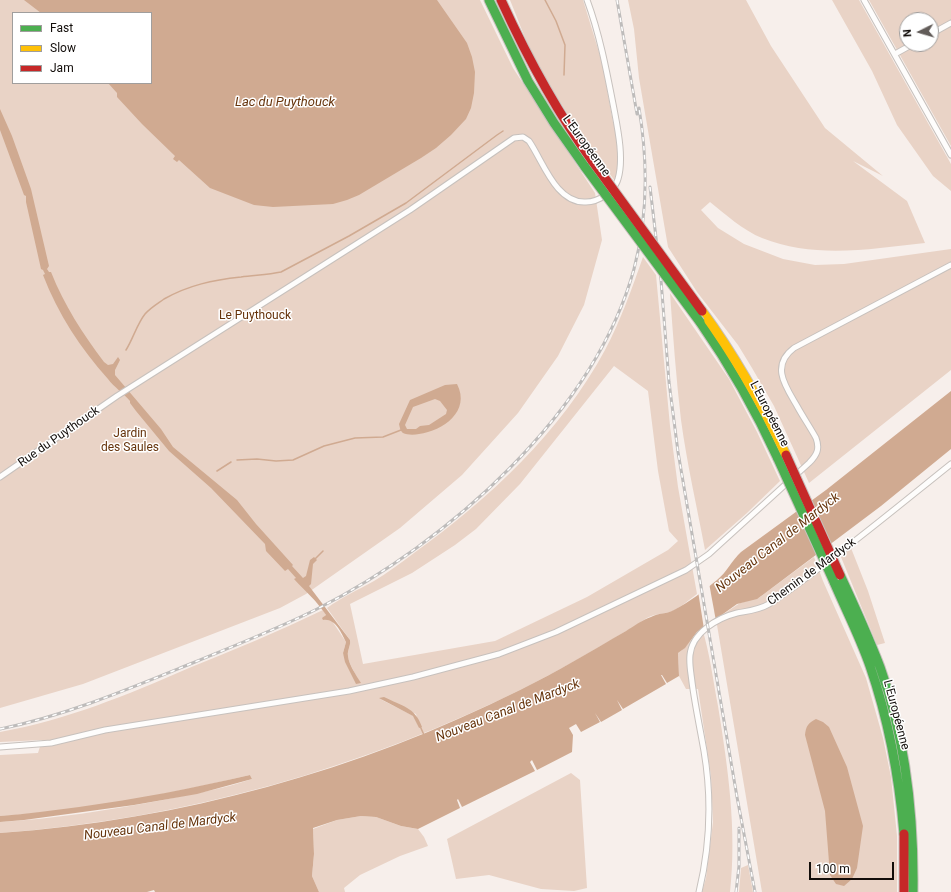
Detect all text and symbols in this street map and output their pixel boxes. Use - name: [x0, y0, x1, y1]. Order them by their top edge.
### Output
- legend: [12, 12, 152, 84]
- north arrow: [899, 12, 939, 52]
- text: Fast: [50, 21, 73, 35]
- text: N: [901, 29, 914, 37]
- text: Slow: [50, 41, 76, 55]
- text: Jam: [50, 61, 74, 75]
- water label: Lac du Puythouck: [235, 95, 335, 111]
- street label: L'Européenne: [559, 113, 613, 179]
- park label: Le Puythouck: [219, 309, 291, 323]
- street label: L'Européenne: [746, 379, 792, 449]
- street label: Rue du Puythouck: [16, 404, 102, 470]
- park label: Jardin des Saules: [101, 427, 159, 455]
- water label: Nouveau Canal de Mardyck: [713, 490, 843, 596]
- street label: Chemin de Mardyck: [765, 535, 859, 609]
- water label: Nouveau Canal de Mardyck: [434, 676, 582, 746]
- street label: L'Européenne: [880, 678, 912, 752]
- water label: Nouveau Canal de Mardyck: [83, 810, 237, 844]
- scale bar: [811, 854, 896, 880]
- text: 100 m: [816, 862, 850, 876]

